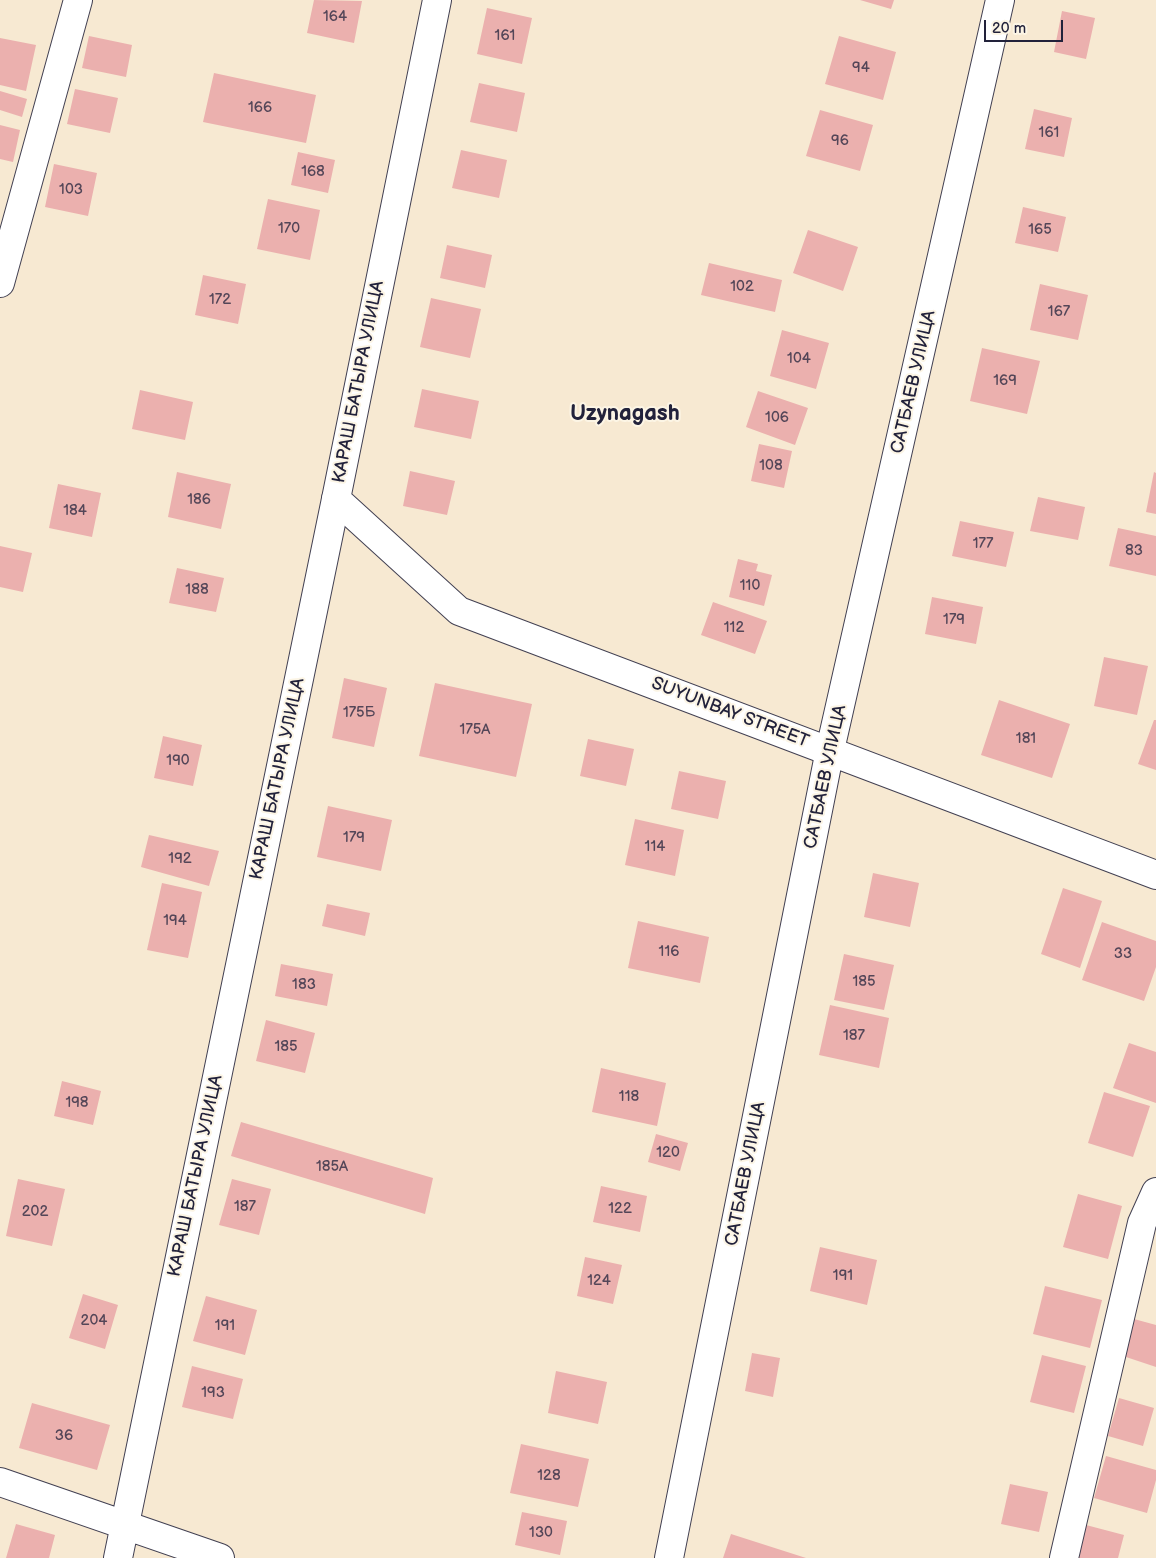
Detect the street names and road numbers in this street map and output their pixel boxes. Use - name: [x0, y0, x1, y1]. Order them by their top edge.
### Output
- street label: КАРАШ БАТЫРА УЛИЦА: [329, 279, 389, 485]
- street label: САТБАЕВ УЛИЦА: [887, 308, 941, 456]
- street label: SUYUNBAY STREET: [648, 673, 812, 753]
- street label: КАРАШ БАТЫРА УЛИЦА: [246, 676, 310, 882]
- street label: САТБАЕВ УЛИЦА: [800, 703, 852, 851]
- street label: КАРАШ БАТЫРА УЛИЦА: [164, 1073, 228, 1279]
- street label: САТБАЕВ УЛИЦА: [721, 1100, 771, 1248]

